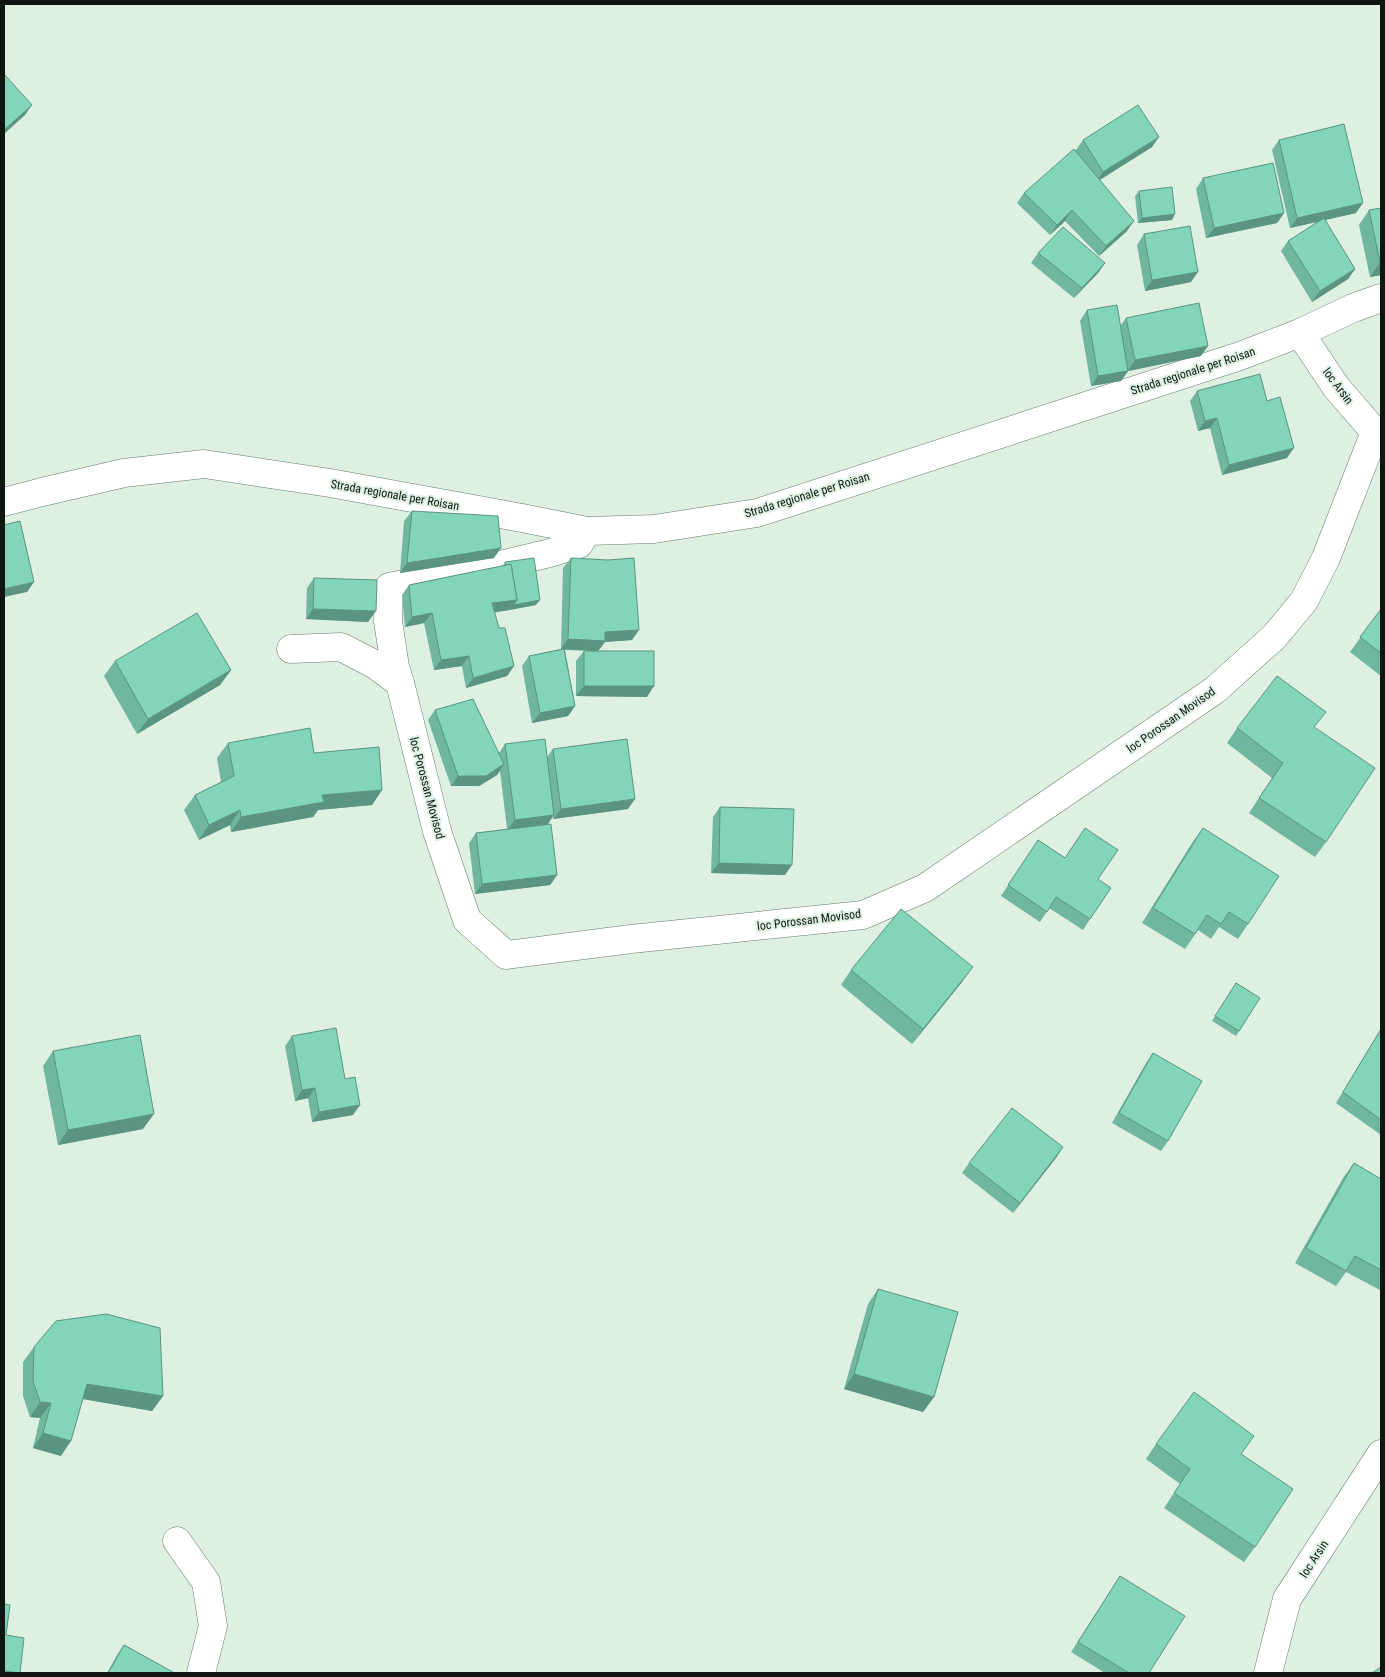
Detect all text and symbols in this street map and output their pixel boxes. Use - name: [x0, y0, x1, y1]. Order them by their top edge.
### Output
- street label: Strada regionale per Roisan: [1129, 344, 1257, 398]
- street label: loc Arsin: [1320, 365, 1356, 407]
- street label: Strada regionale per Roisan: [743, 469, 871, 521]
- street label: Strada regionale per Roisan: [330, 477, 460, 513]
- street label: loc Porossan Movisod: [1124, 684, 1218, 756]
- street label: loc Porossan Movisod: [407, 736, 447, 840]
- street label: loc Porossan Movisod: [756, 907, 862, 933]
- street label: loc Arsin: [1297, 1538, 1331, 1580]

